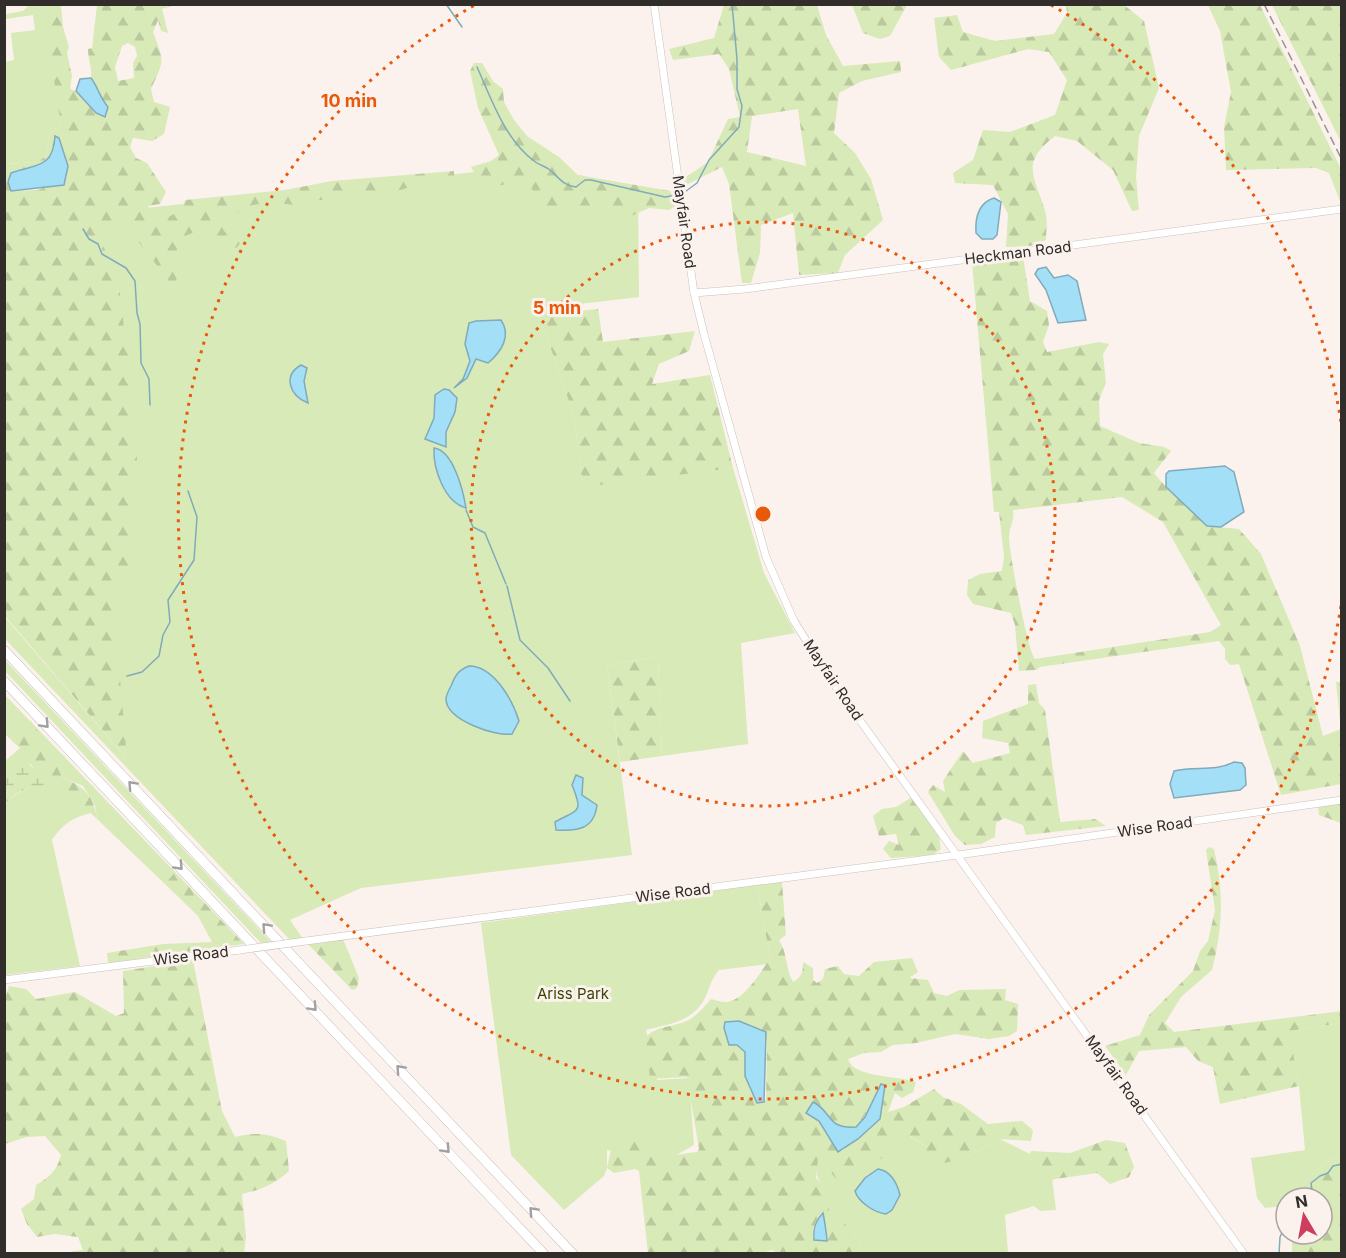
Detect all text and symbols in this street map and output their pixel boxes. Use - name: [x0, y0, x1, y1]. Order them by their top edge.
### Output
- text: 10 min: [321, 90, 377, 111]
- street label: Mayfair Road: [669, 174, 700, 270]
- street label: Heckman Road: [963, 237, 1072, 268]
- text: 5 min: [533, 297, 581, 318]
- centre of rings: [753, 504, 773, 524]
- street label: Mayfair Road: [799, 636, 868, 724]
- one-way arrow: [37, 717, 48, 728]
- one-way arrow: [128, 782, 139, 792]
- street label: Wise Road: [1116, 812, 1194, 841]
- one-way arrow: [172, 859, 183, 869]
- street label: Wise Road: [634, 878, 712, 907]
- one-way arrow: [262, 923, 273, 934]
- street label: Wise Road: [152, 941, 230, 970]
- park label: Ariss Park: [537, 984, 610, 1003]
- one-way arrow: [305, 1000, 316, 1011]
- street label: Mayfair Road: [1081, 1031, 1152, 1118]
- one-way arrow: [396, 1065, 407, 1076]
- one-way arrow: [439, 1143, 450, 1153]
- north arrow: [1274, 1186, 1334, 1246]
- text: N: [1294, 1190, 1309, 1212]
- one-way arrow: [530, 1207, 541, 1218]

